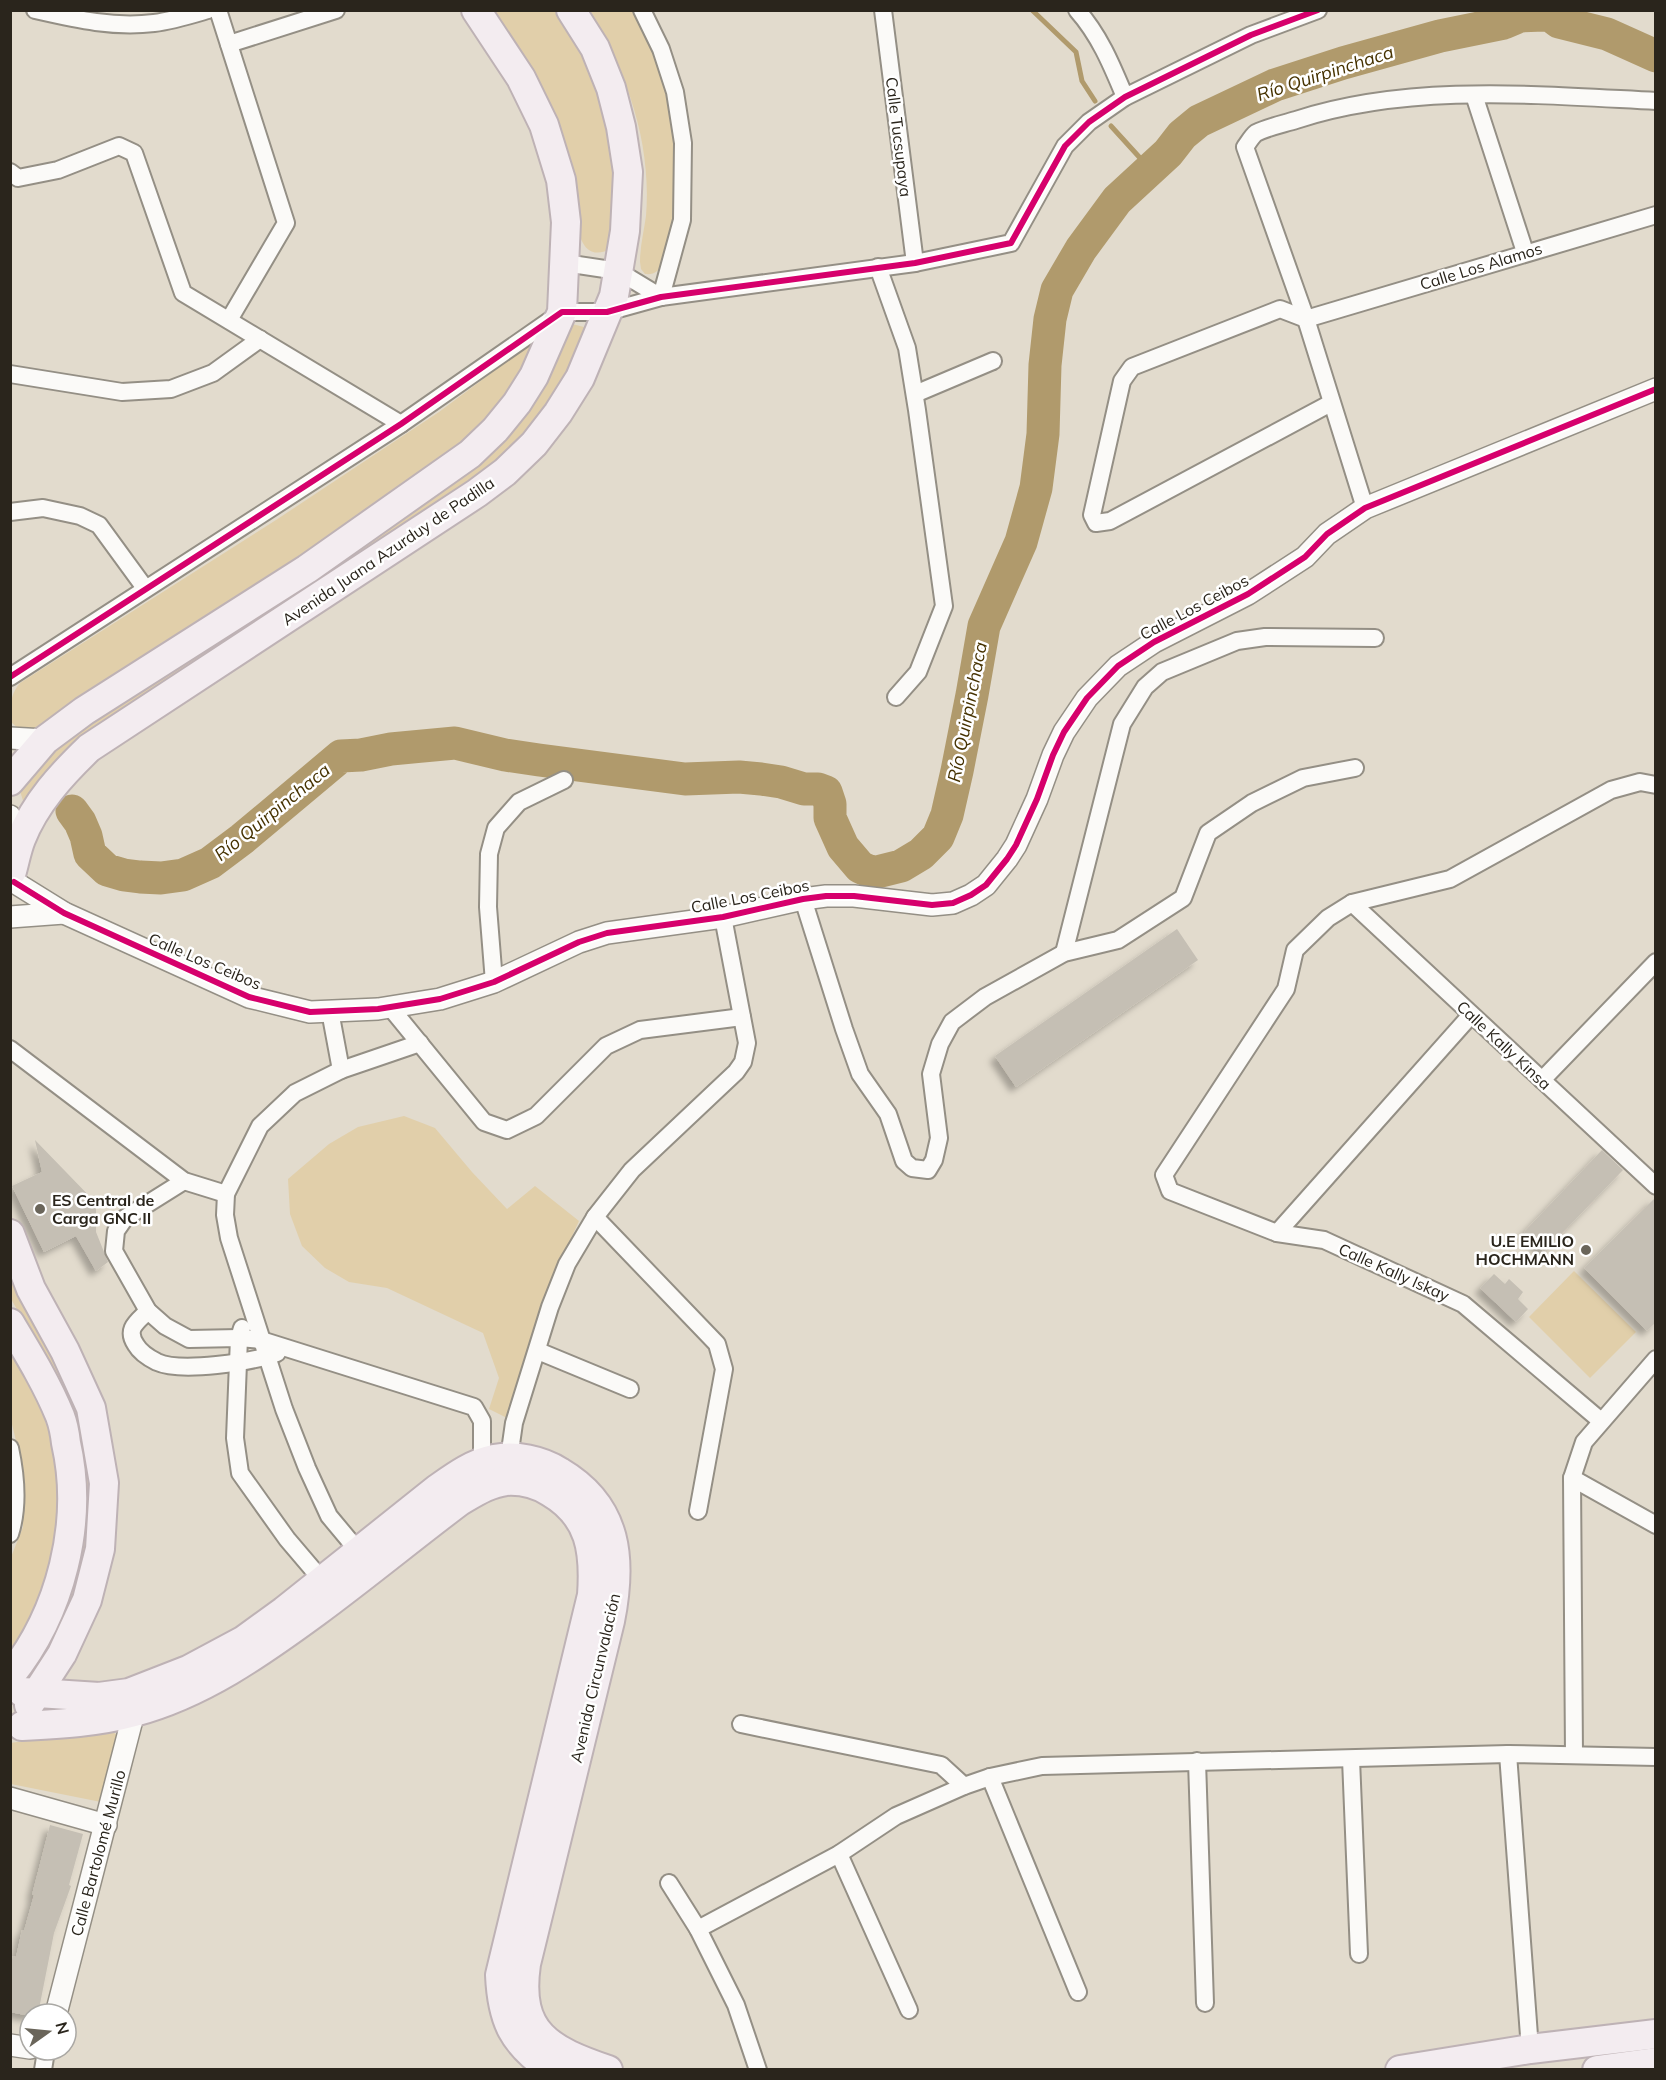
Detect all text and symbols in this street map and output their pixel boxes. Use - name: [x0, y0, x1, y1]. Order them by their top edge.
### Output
- water label: Río Quirpinchaca: [1254, 40, 1396, 106]
- street label: Calle Tucsupaya: [882, 76, 916, 198]
- street label: Calle Los Alamos: [1417, 238, 1545, 294]
- street label: Avenida Juana Azurduy de Padilla: [278, 472, 498, 630]
- street label: Calle Los Ceibos: [1136, 570, 1252, 644]
- water label: Río Quirpinchaca: [942, 640, 992, 784]
- water label: Río Quirpinchaca: [209, 758, 335, 866]
- street label: Calle Los Ceibos: [689, 875, 811, 917]
- street label: Calle Los Ceibos: [146, 928, 264, 994]
- street label: Calle Kally Kinsa: [1453, 996, 1555, 1094]
- place label: ES Central de Carga GNC II: [52, 1190, 155, 1228]
- marker: ES Central de Carga GNC II: [33, 1202, 47, 1216]
- place label: U.E EMILIO HOCHMANN: [1476, 1231, 1574, 1269]
- street label: Calle Kally Iskay: [1336, 1239, 1453, 1306]
- marker: U.E EMILIO HOCHMANN: [1579, 1243, 1593, 1257]
- street label: Avenida Circunvalación: [566, 1591, 624, 1765]
- street label: Calle Bartolomé Murillo: [66, 1768, 130, 1938]
- north arrow: [18, 2002, 78, 2062]
- text: N: [51, 2020, 74, 2037]

